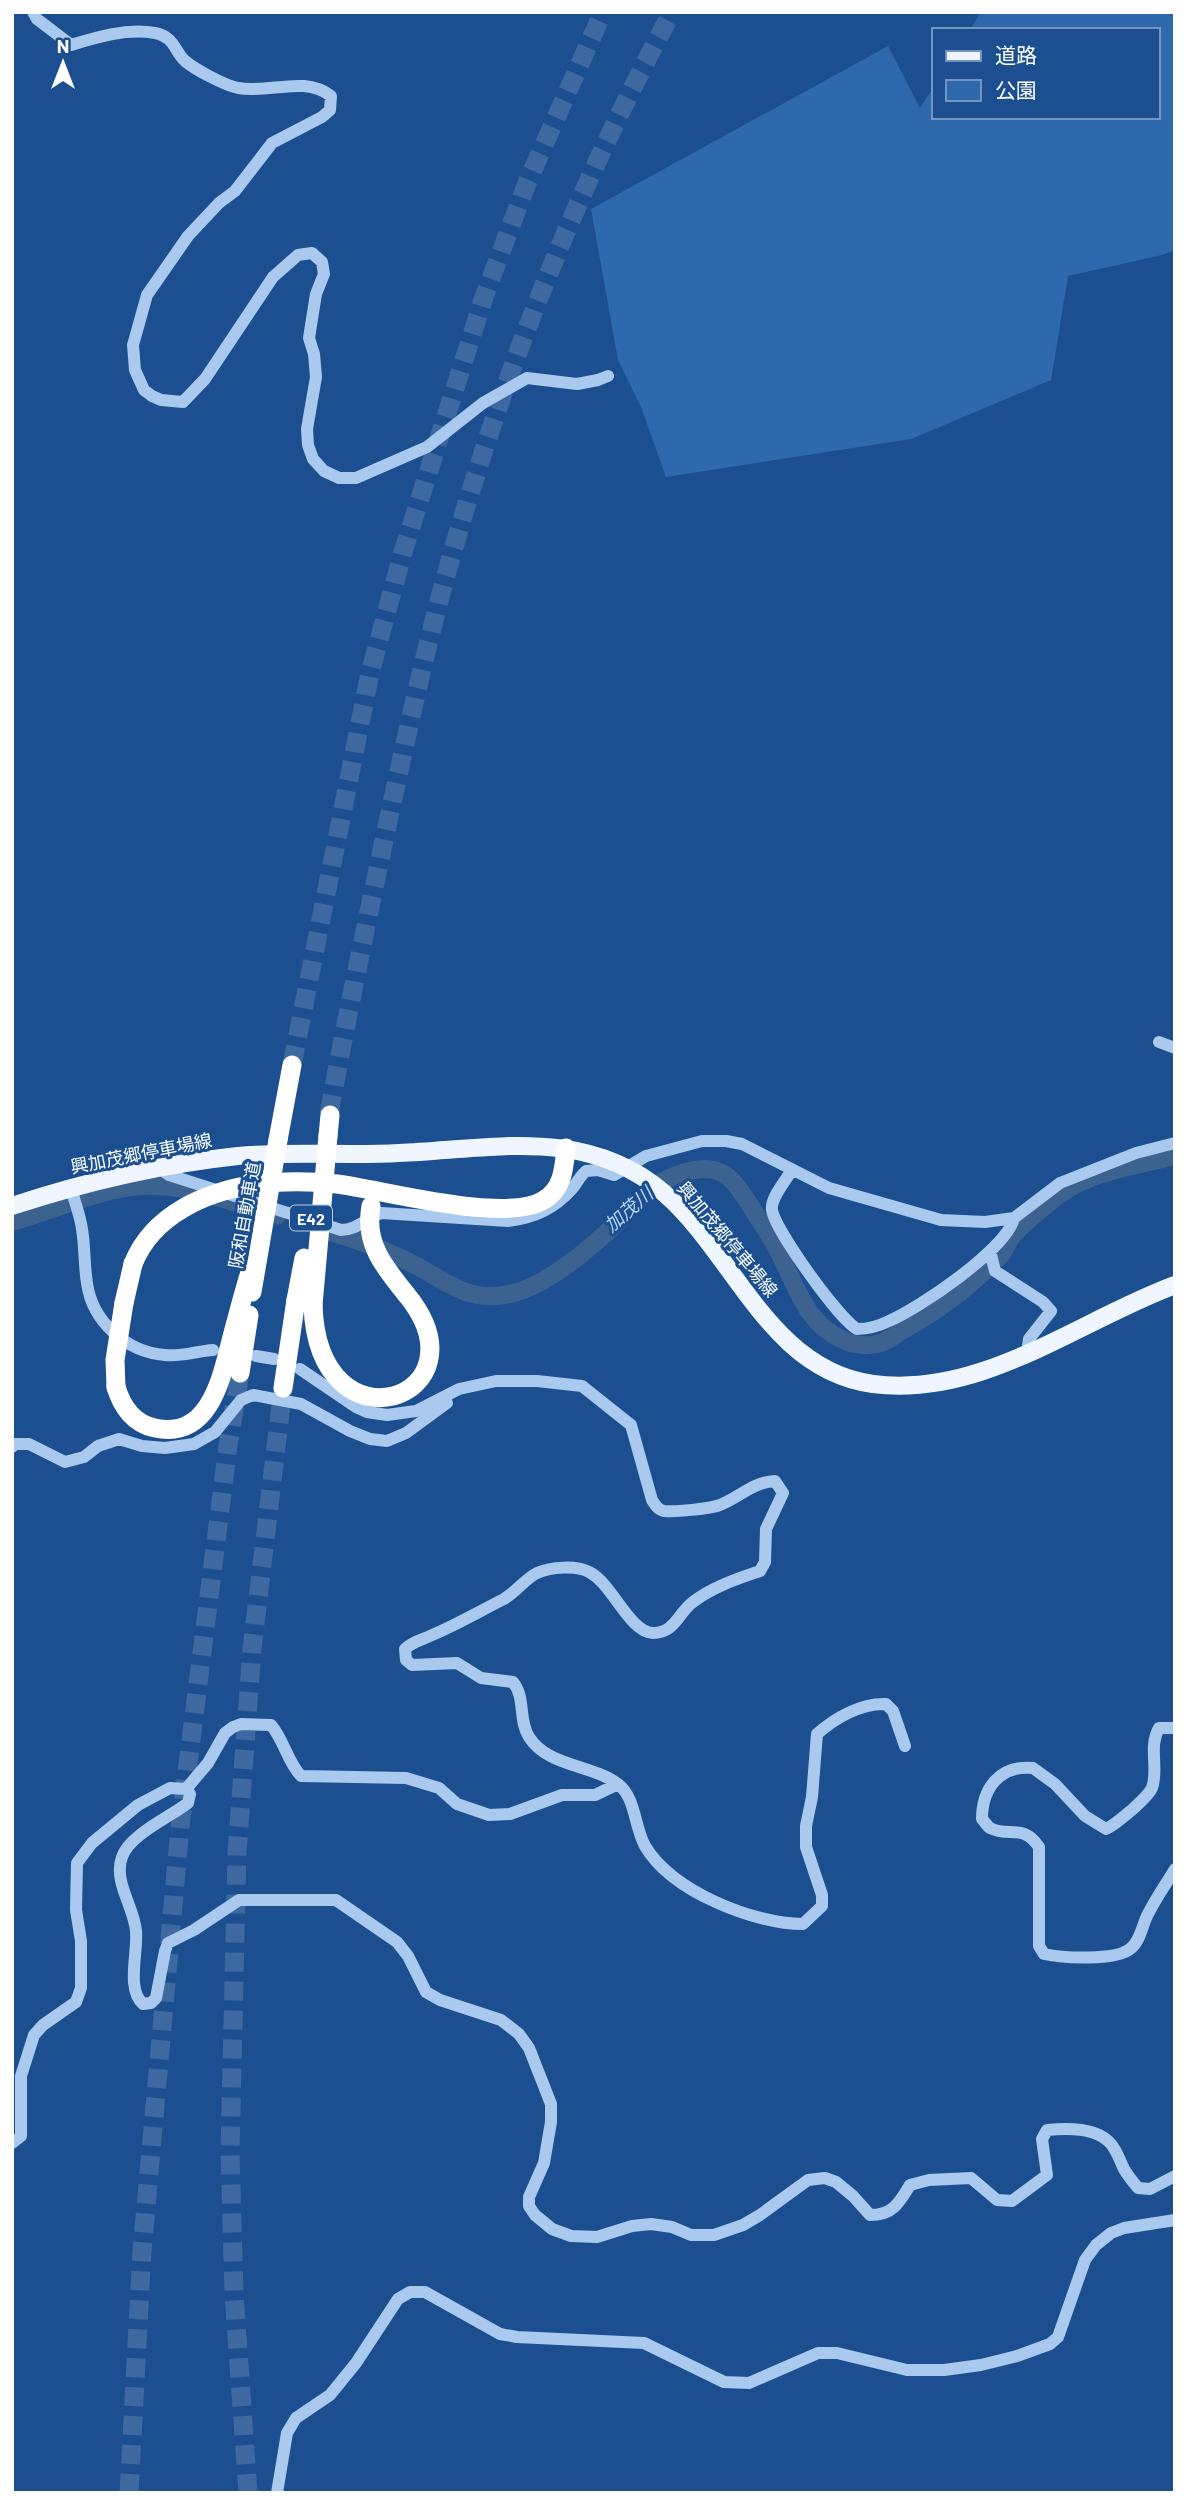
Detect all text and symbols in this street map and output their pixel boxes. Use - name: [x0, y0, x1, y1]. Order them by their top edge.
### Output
- north arrow: [28, 28, 98, 98]
- legend: [932, 28, 1159, 119]
- text: N: [57, 34, 69, 57]
- text: 道路: [995, 42, 1037, 67]
- text: 公園: [995, 77, 1037, 102]
- street label: 興加茂郷停車場線: [68, 1128, 214, 1178]
- street label: 阪和自動車道: [224, 1160, 264, 1270]
- street label: 興加茂郷停車場線: [673, 1177, 783, 1301]
- water label: 加茂川: [599, 1180, 659, 1236]
- road number: E42: [290, 1206, 332, 1230]

